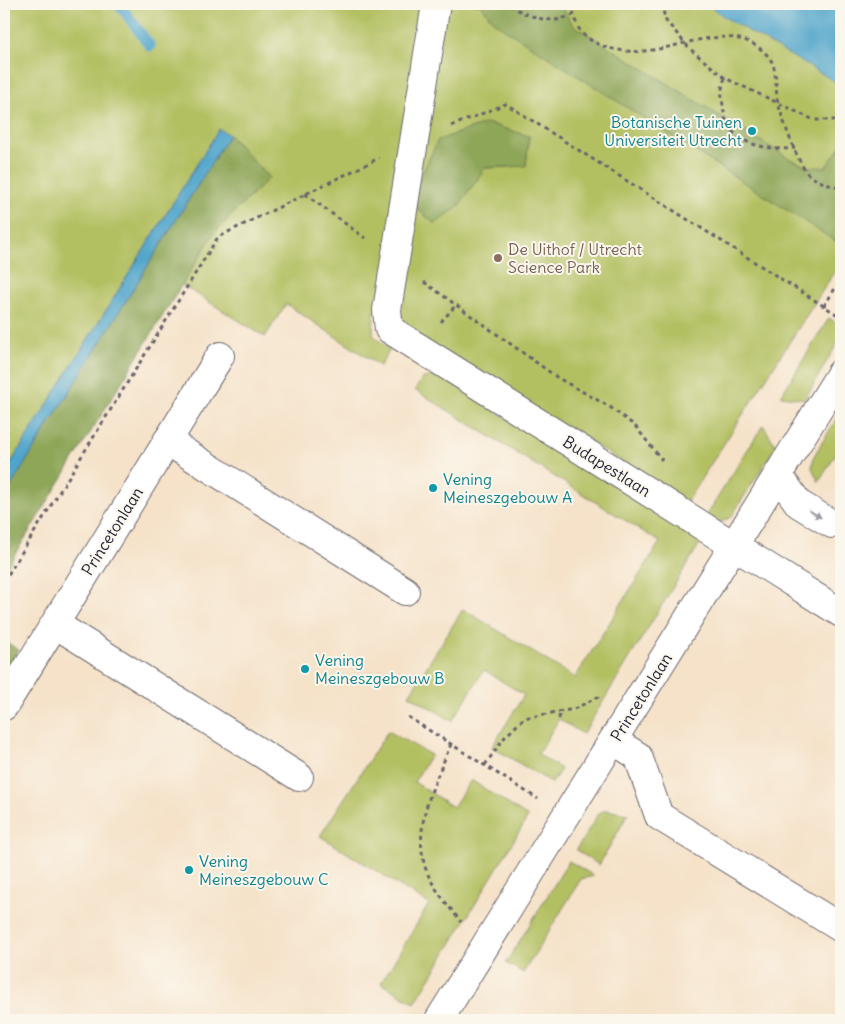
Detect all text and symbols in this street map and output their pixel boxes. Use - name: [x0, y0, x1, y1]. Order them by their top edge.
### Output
- place label: Botanische Tuinen Universiteit Utrecht: [604, 112, 743, 150]
- marker: Botanische Tuinen Universiteit Utrecht: [746, 125, 758, 137]
- place label: De Uithof / Utrecht Science Park: [508, 239, 643, 277]
- marker: De Uithof / Utrecht Science Park: [492, 252, 504, 264]
- street label: Budapestlaan: [559, 431, 655, 501]
- place label: Vening Meineszgebouw A: [443, 469, 572, 507]
- marker: Vening Meineszgebouw A: [427, 482, 439, 494]
- street label: Princetonlaan: [77, 483, 147, 579]
- one-way arrow: [809, 509, 822, 518]
- street label: Princetonlaan: [606, 649, 676, 745]
- place label: Vening Meineszgebouw B: [315, 650, 444, 688]
- marker: Vening Meineszgebouw B: [299, 663, 311, 675]
- place label: Vening Meineszgebouw C: [199, 851, 328, 889]
- marker: Vening Meineszgebouw C: [183, 864, 195, 876]

